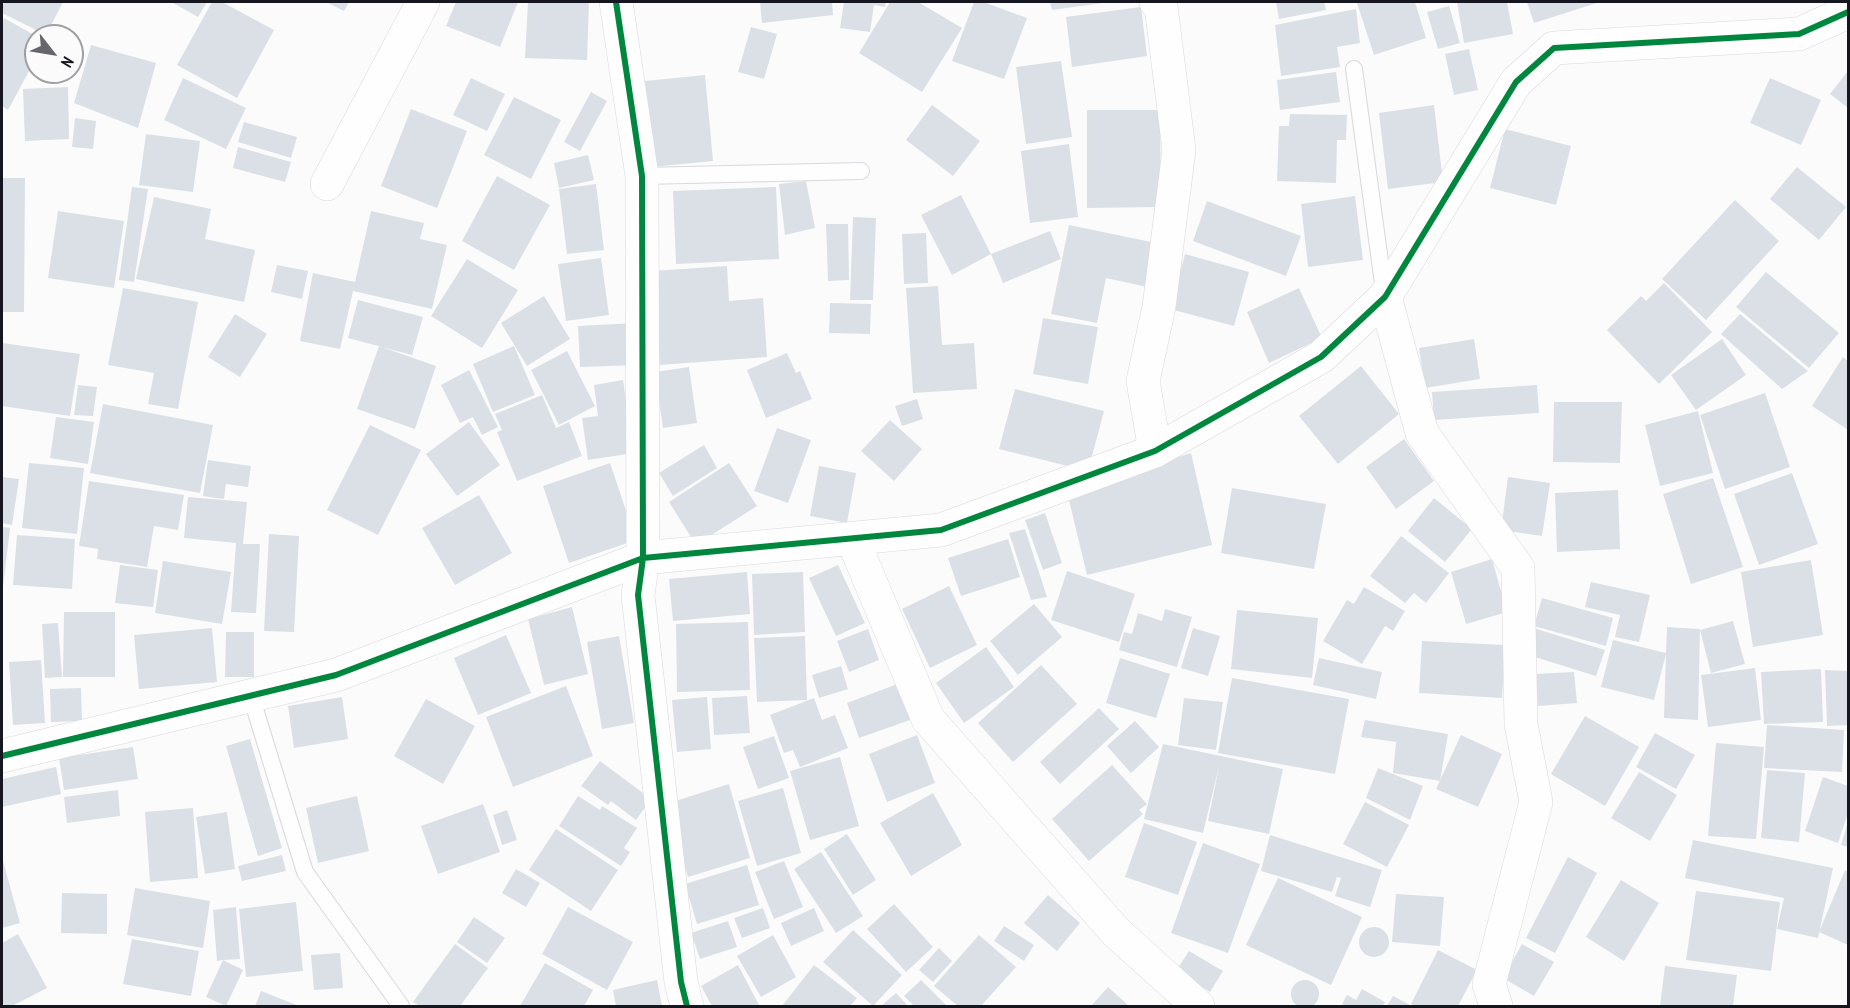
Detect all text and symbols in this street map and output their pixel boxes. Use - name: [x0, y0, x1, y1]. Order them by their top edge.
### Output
- north arrow: [24, 24, 84, 84]
- text: N: [57, 53, 79, 71]

